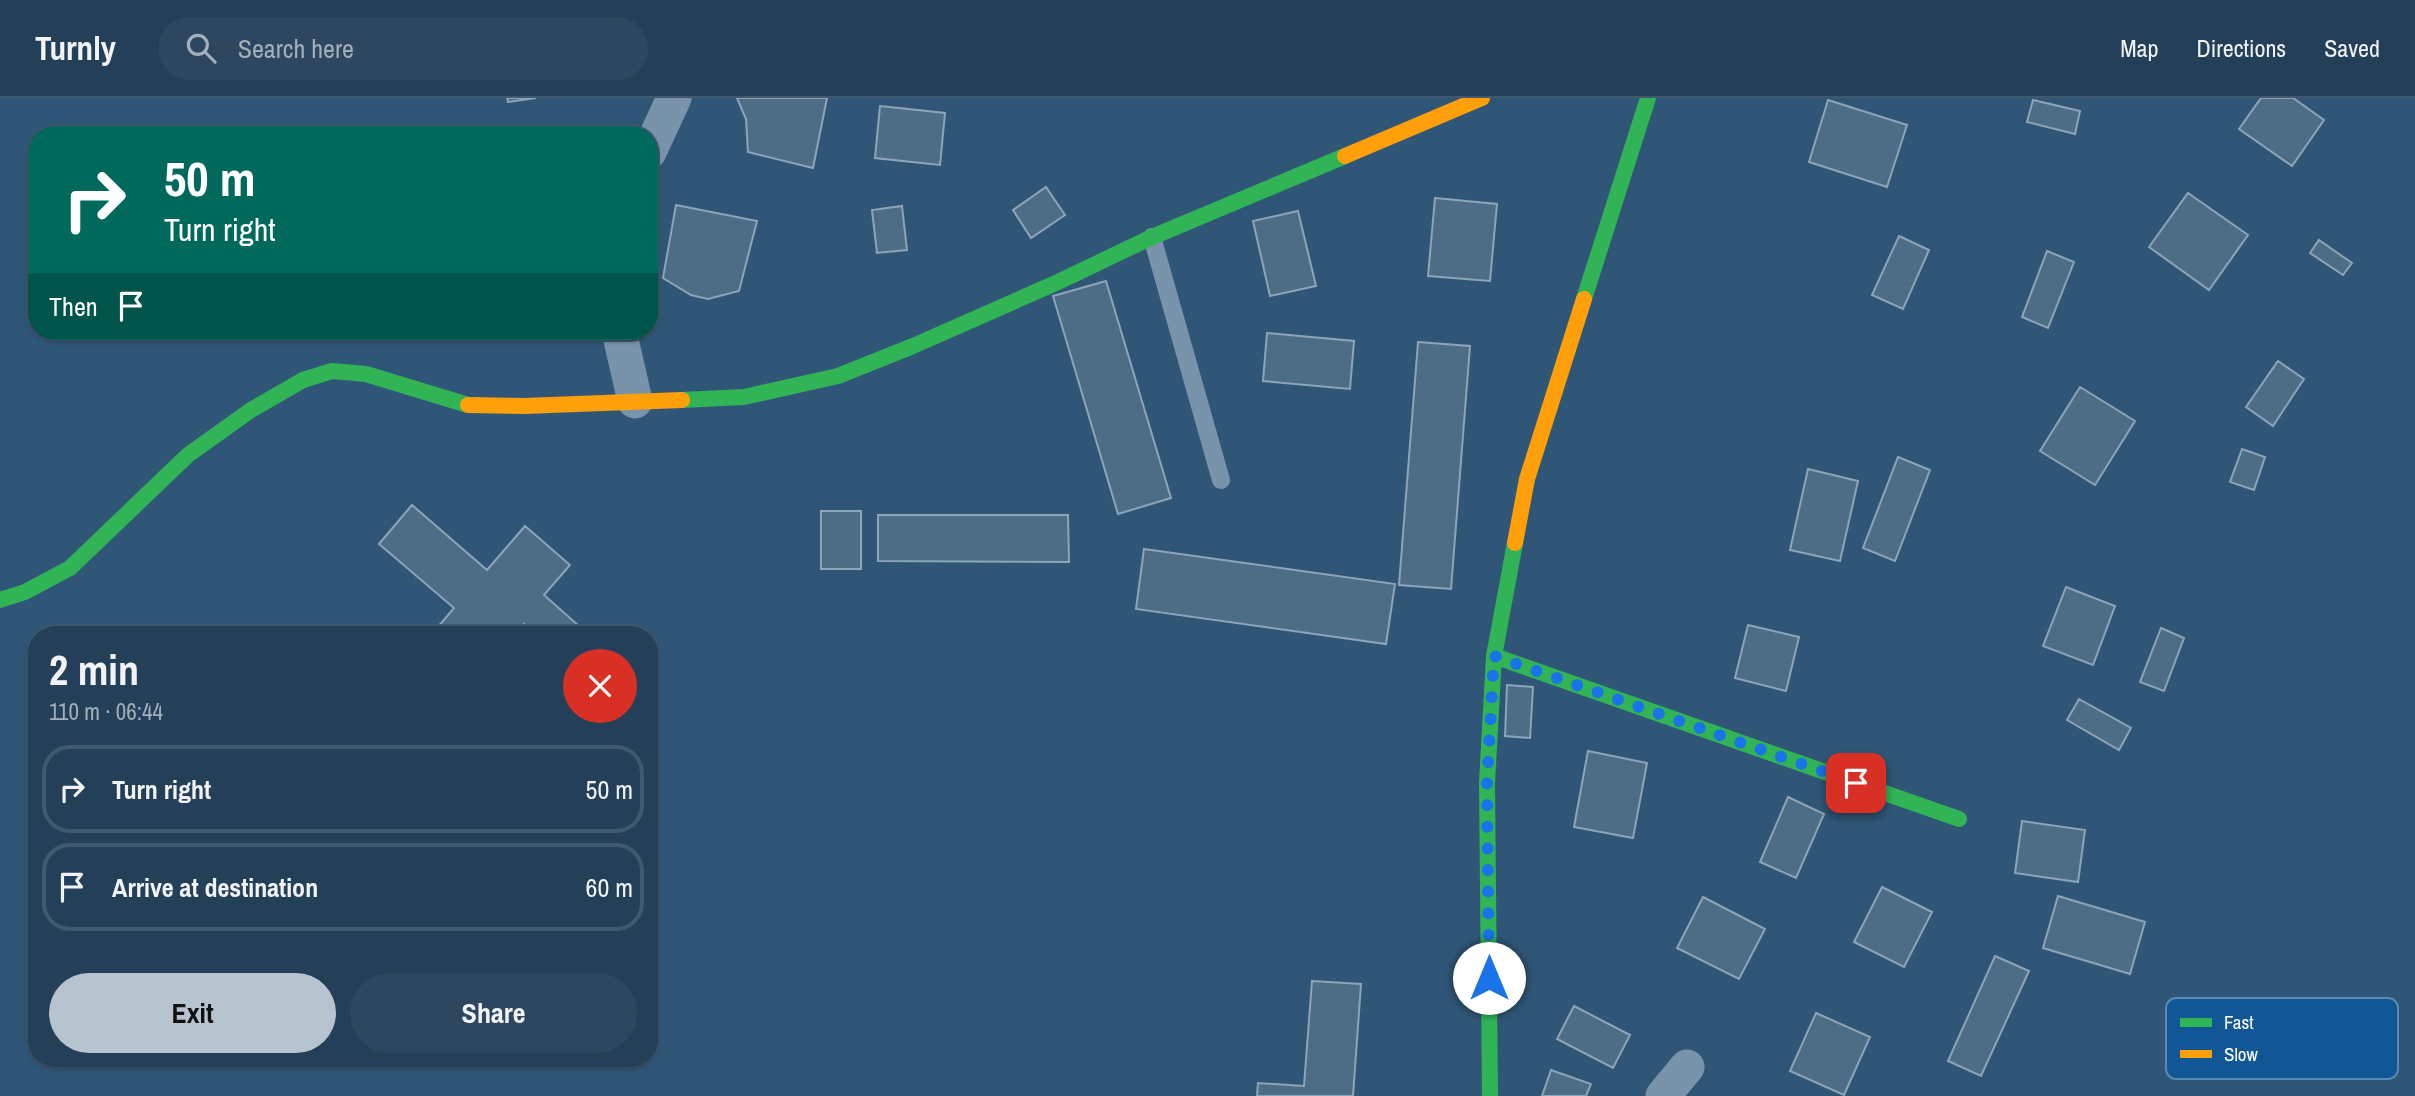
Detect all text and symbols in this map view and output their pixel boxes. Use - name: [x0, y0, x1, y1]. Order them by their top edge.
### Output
- search box: [158, 17, 648, 80]
- text: Turnly: [35, 26, 116, 70]
- icon: search: [182, 29, 220, 67]
- text: Search here: [238, 31, 354, 66]
- text: Map: [2120, 32, 2158, 64]
- text: Directions: [2196, 32, 2286, 64]
- text: Saved: [2324, 32, 2380, 64]
- text: 50 m: [164, 145, 256, 211]
- icon: right: [49, 154, 140, 245]
- text: Turn right: [164, 208, 276, 251]
- icon: arrive: [112, 287, 150, 325]
- text: Then: [49, 289, 98, 324]
- text: 2 min: [49, 642, 139, 698]
- button: close: [563, 649, 637, 723]
- text: 110 m · 06:44: [49, 696, 163, 727]
- pin: [1826, 753, 1886, 813]
- icon: arrive: [1837, 764, 1875, 802]
- icon: right: [53, 770, 91, 808]
- text: Turn right: [112, 772, 211, 807]
- text: 50 m: [586, 772, 633, 807]
- icon: arrive: [53, 868, 91, 906]
- text: Arrive at destination: [112, 870, 318, 905]
- text: 60 m: [586, 870, 633, 905]
- position arrow: [1452, 941, 1526, 1015]
- button: Exit: [49, 973, 336, 1053]
- button: Share: [350, 973, 637, 1053]
- legend: [2166, 998, 2398, 1079]
- text: Fast: [2224, 1009, 2254, 1035]
- text: Slow: [2224, 1041, 2259, 1067]

